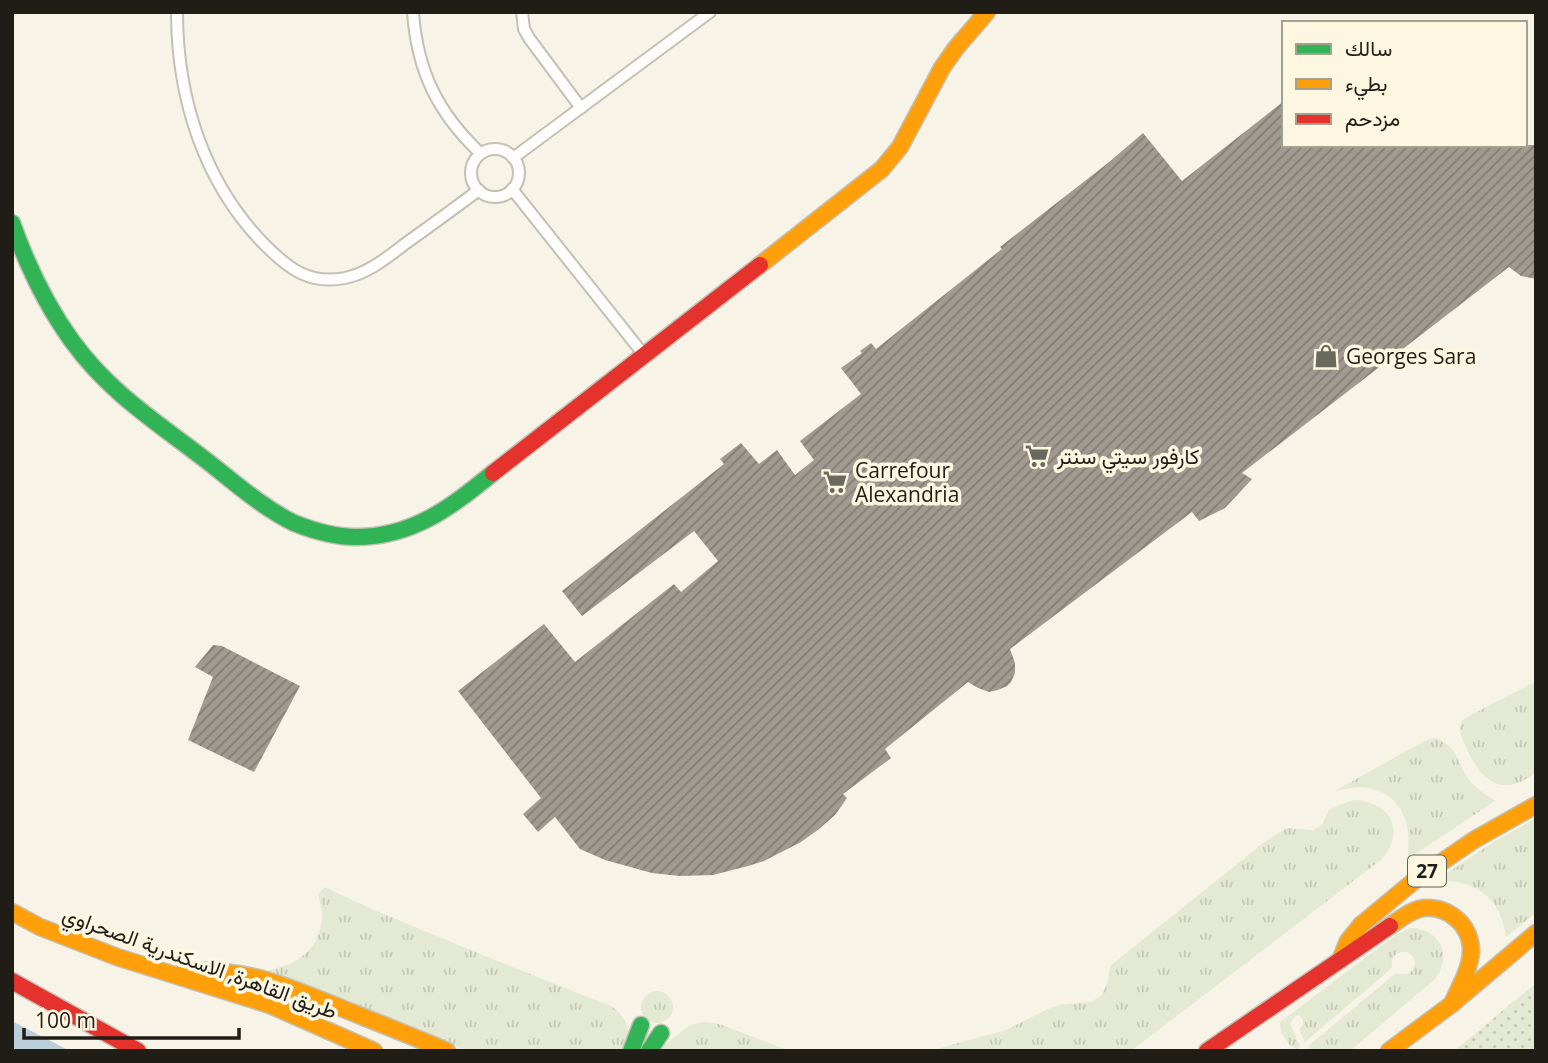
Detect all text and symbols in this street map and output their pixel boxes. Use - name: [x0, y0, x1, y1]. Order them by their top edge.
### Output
- legend: [1282, 21, 1527, 147]
- text: سالك: [1345, 34, 1392, 62]
- text: بطيء: [1345, 69, 1388, 101]
- text: مزدحم: [1345, 104, 1400, 133]
- shop icon: Georges Sara: [1312, 342, 1340, 370]
- place label: Georges Sara: [1346, 342, 1476, 370]
- supermarket icon: كارفور سيتي سنتر: [1023, 442, 1051, 470]
- place label: كارفور سيتي سنتر: [1056, 442, 1199, 474]
- place label: Carrefour Alexandria: [855, 456, 959, 508]
- supermarket icon: Carrefour Alexandria: [821, 468, 849, 496]
- road number: 27: [1408, 856, 1446, 886]
- street label: طريق القاهرة, الاسكندرية الصحراوي: [58, 899, 341, 1029]
- scale bar: [24, 996, 240, 1040]
- text: 100 m: [35, 1006, 96, 1034]

